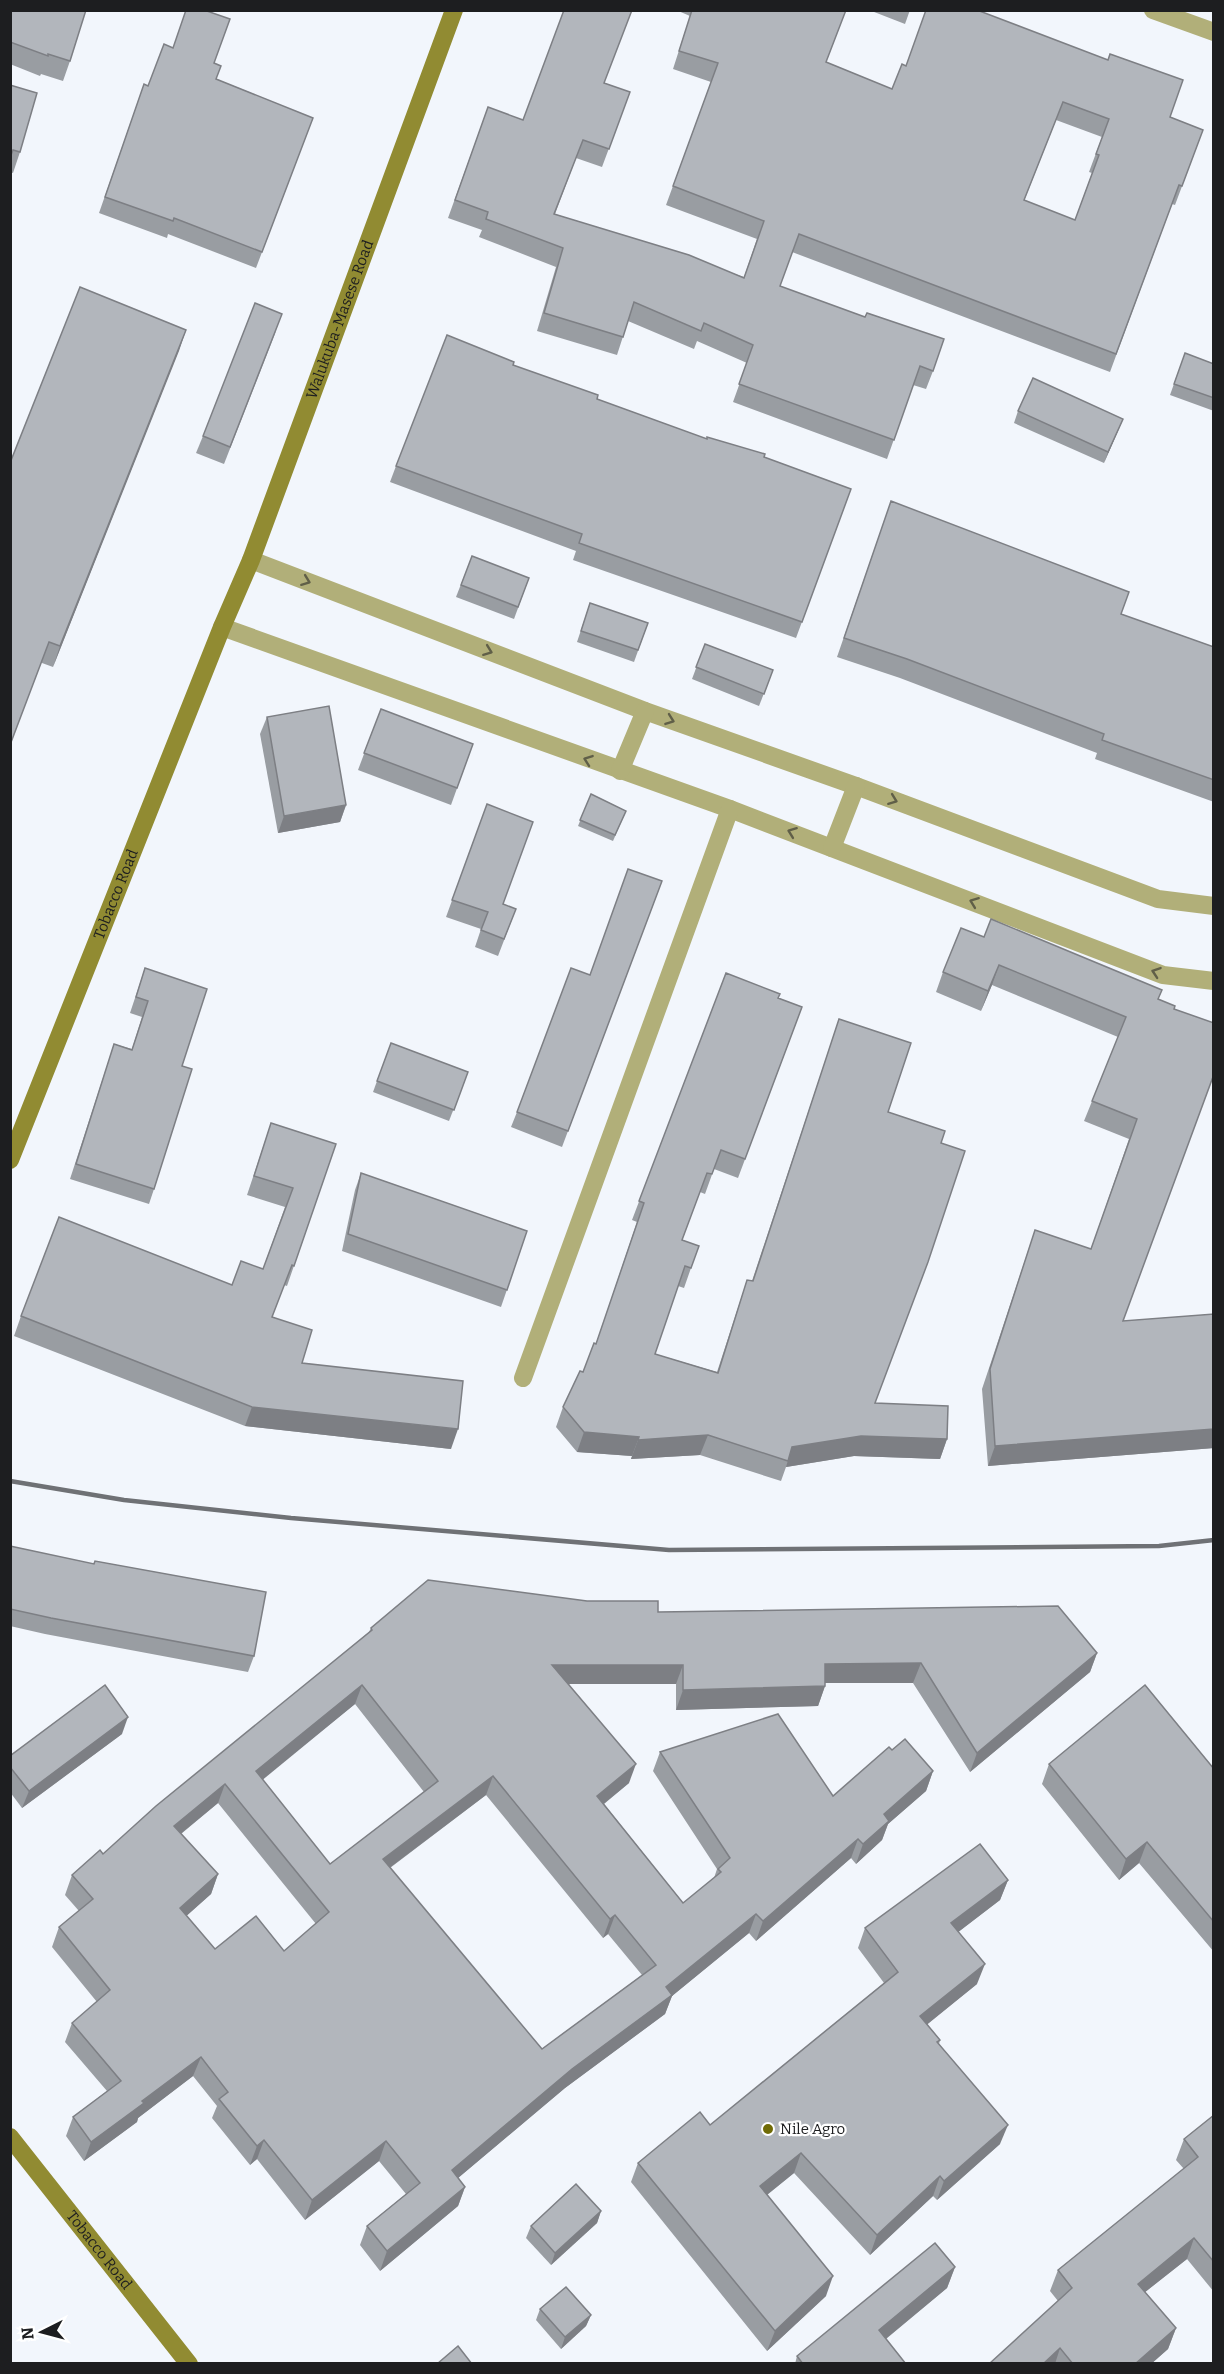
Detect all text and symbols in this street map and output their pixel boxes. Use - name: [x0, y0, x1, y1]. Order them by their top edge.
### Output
- street label: Walukuba-Masese Road: [302, 238, 377, 401]
- one-way arrow: [299, 574, 310, 586]
- one-way arrow: [481, 644, 492, 656]
- one-way arrow: [664, 713, 675, 726]
- one-way arrow: [584, 754, 594, 767]
- one-way arrow: [887, 793, 898, 806]
- one-way arrow: [787, 827, 798, 840]
- street label: Tobacco Road: [90, 847, 142, 942]
- one-way arrow: [969, 897, 980, 910]
- one-way arrow: [1151, 966, 1162, 979]
- place label: Nile Agro: [780, 2120, 845, 2138]
- marker: Nile Agro: [761, 2122, 775, 2136]
- street label: Tobacco Road: [63, 2207, 136, 2293]
- north arrow: [12, 2302, 72, 2362]
- text: N: [17, 2326, 38, 2341]

